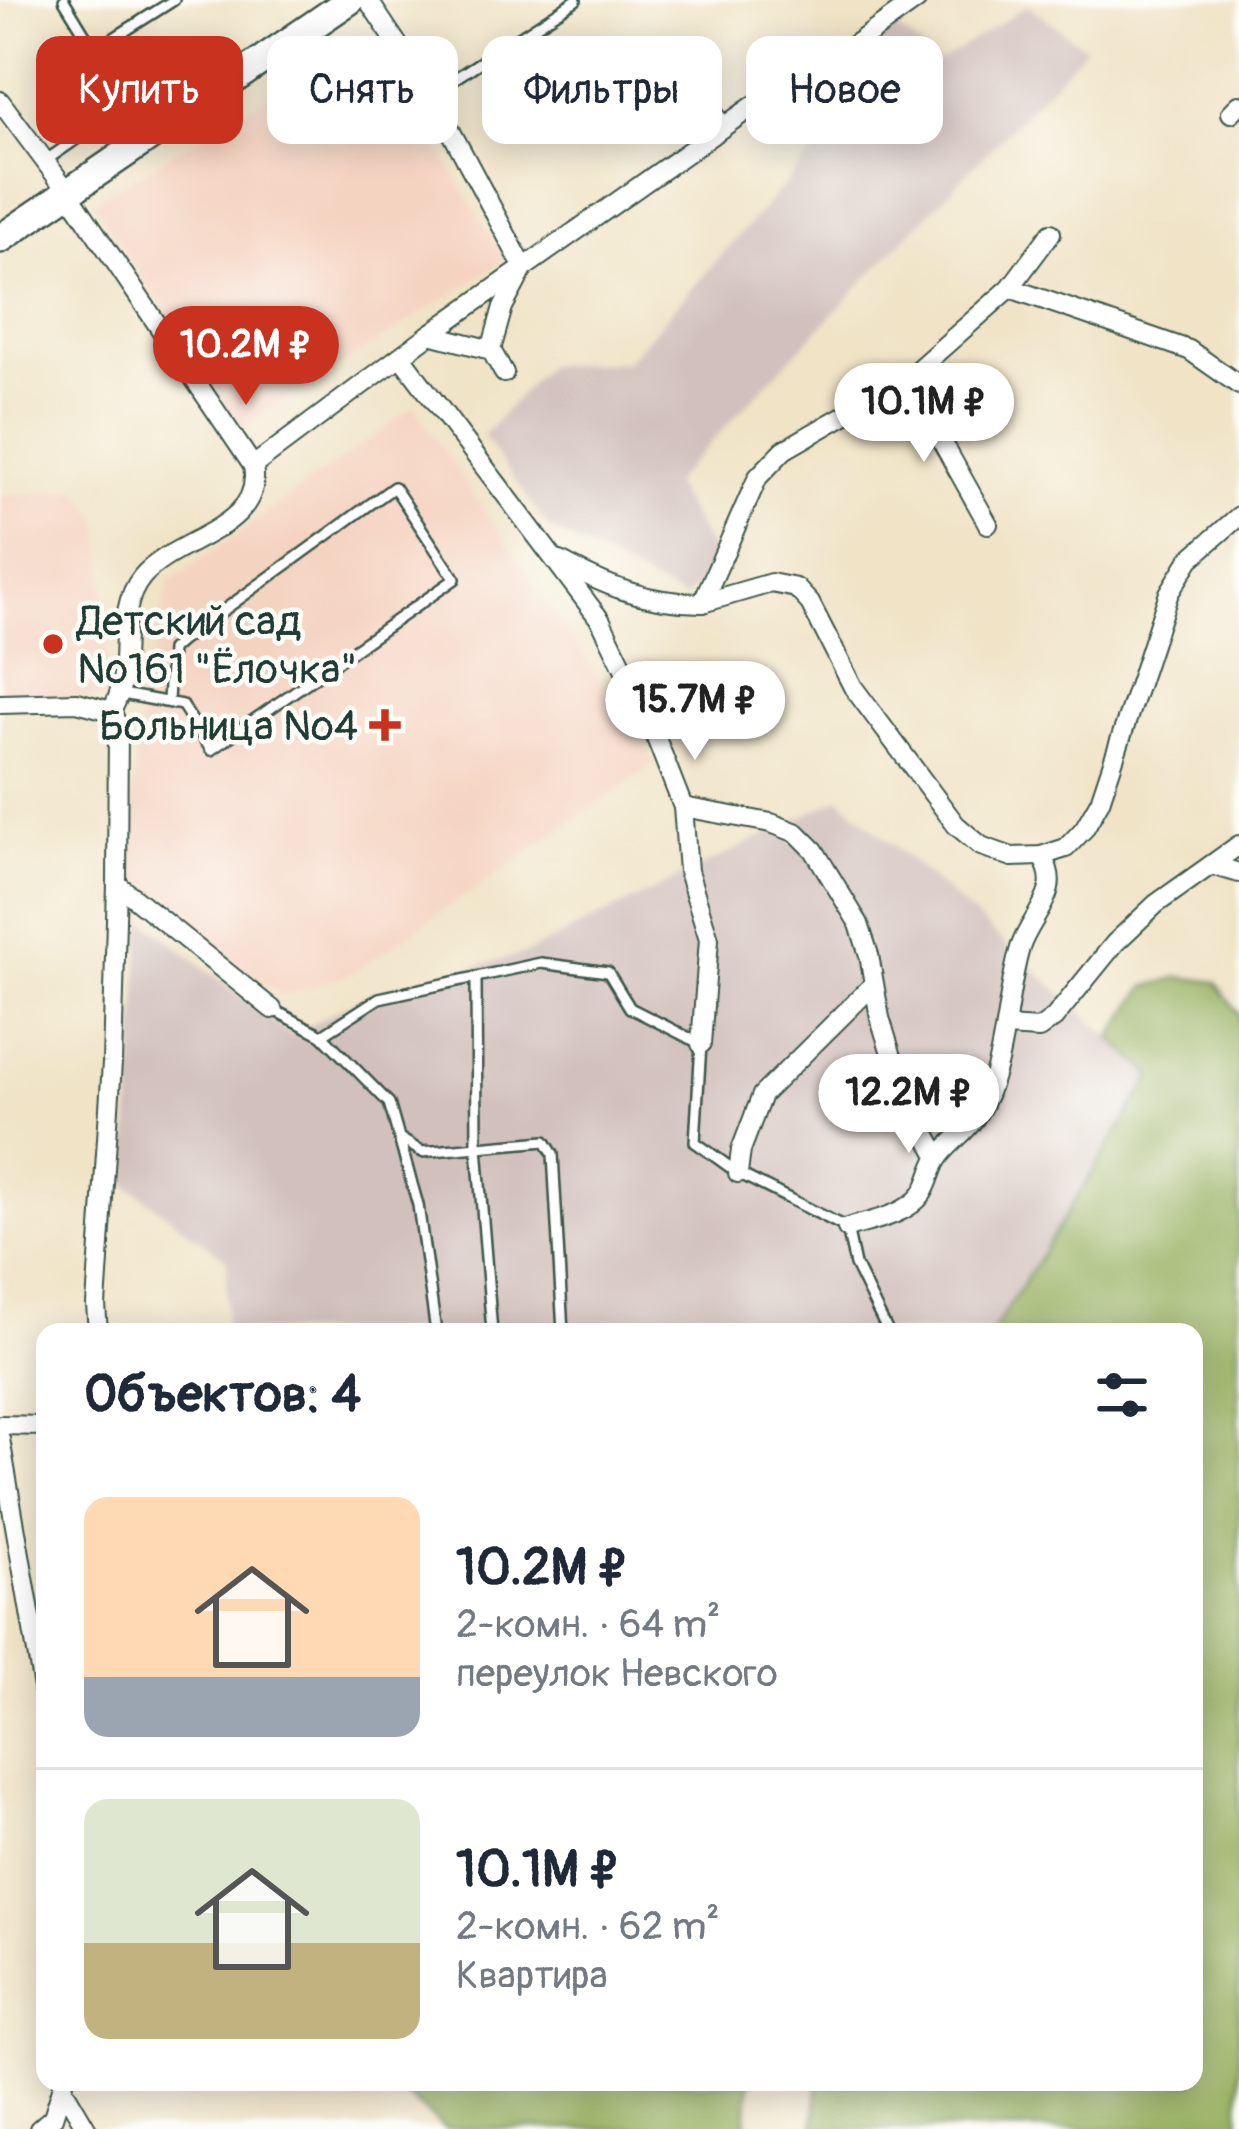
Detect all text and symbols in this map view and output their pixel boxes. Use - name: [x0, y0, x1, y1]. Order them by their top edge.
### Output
- chip: Купить: [36, 36, 243, 144]
- chip: Снять: [267, 36, 458, 144]
- chip: Фильтры: [482, 36, 722, 144]
- chip: Новое: [746, 36, 943, 144]
- pin: 10.2M ₽: [135, 306, 357, 408]
- text: 10.2M ₽: [180, 320, 312, 369]
- pin: 10.1M ₽: [813, 363, 1035, 465]
- text: 10.1M ₽: [861, 377, 987, 426]
- place label: Детский сад №161 "Ёлочка": [75, 596, 357, 696]
- marker: Детский сад №161 "Ёлочка": [40, 631, 66, 657]
- pin: 15.7M ₽: [584, 661, 806, 763]
- text: 15.7M ₽: [632, 675, 758, 724]
- place label: Больница №4: [99, 701, 358, 753]
- marker: Больница №4: [369, 709, 401, 741]
- pin: 12.2M ₽: [798, 1054, 1020, 1156]
- text: 12.2M ₽: [845, 1068, 973, 1117]
- icon: filters: [1089, 1362, 1155, 1428]
- text: Объектов: 4: [84, 1363, 361, 1427]
- text: 10.2M ₽: [456, 1536, 629, 1600]
- icon: home: [180, 1545, 324, 1689]
- text: 2-комн. · 64 m²: [456, 1600, 720, 1649]
- text: переулок Невского: [456, 1649, 778, 1698]
- text: 10.1M ₽: [456, 1838, 620, 1902]
- icon: home: [180, 1847, 324, 1991]
- text: 2-комн. · 62 m²: [456, 1902, 720, 1951]
- text: Квартира: [456, 1951, 608, 2000]

